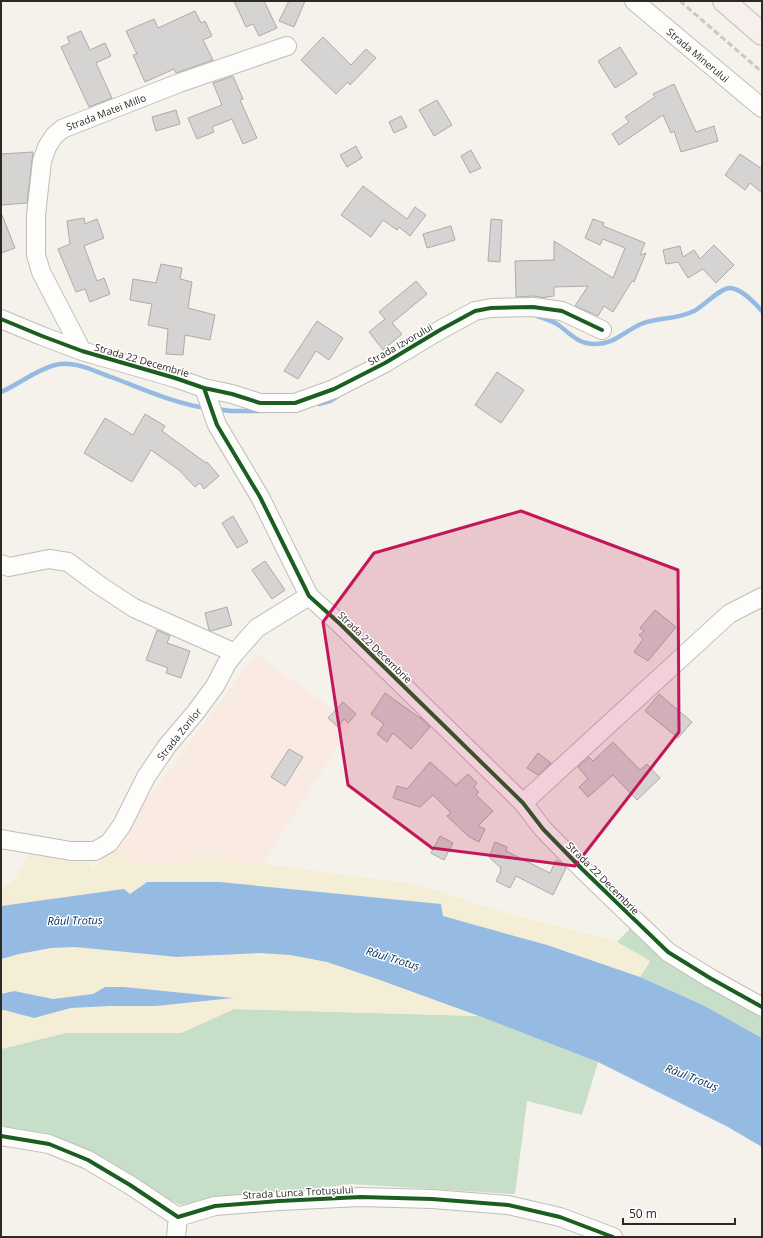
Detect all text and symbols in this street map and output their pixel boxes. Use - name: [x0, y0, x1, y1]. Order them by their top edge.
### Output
- street label: Strada Minerului: [664, 25, 732, 85]
- street label: Strada Matei Millo: [64, 90, 148, 134]
- street label: Strada Izvorului: [365, 320, 435, 368]
- street label: Strada 22 Decembrie: [93, 340, 191, 380]
- street label: Strada 22 Decembrie: [335, 608, 415, 686]
- street label: Strada Zorilor: [153, 705, 205, 763]
- street label: Strada 22 Decembrie: [563, 838, 643, 918]
- water label: Râul Trotuș: [47, 912, 103, 928]
- water label: Râul Trotuș: [364, 943, 422, 973]
- water label: Râul Trotuș: [664, 1060, 721, 1094]
- street label: Strada Lunca Trotușului: [242, 1182, 354, 1202]
- scale bar: [623, 1200, 735, 1226]
- text: 50 m: [629, 1205, 657, 1222]

